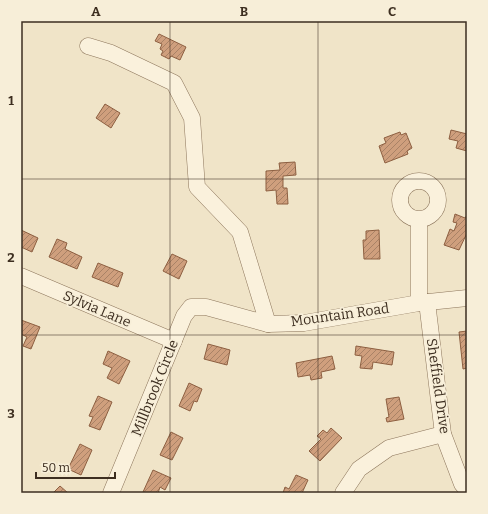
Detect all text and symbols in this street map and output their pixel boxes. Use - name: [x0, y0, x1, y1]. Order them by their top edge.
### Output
- text: A: [91, 4, 101, 19]
- text: B: [240, 4, 248, 19]
- text: C: [388, 4, 396, 19]
- text: 1: [8, 93, 14, 108]
- text: 2: [7, 250, 15, 265]
- street label: Sylvia Lane: [60, 287, 134, 331]
- street label: Mountain Road: [290, 300, 390, 330]
- street label: Millbrook Circle: [128, 337, 182, 439]
- street label: Sheffield Drive: [423, 337, 453, 435]
- text: 3: [7, 406, 15, 421]
- scale bar: [36, 454, 115, 480]
- text: 50 m: [42, 461, 71, 475]

